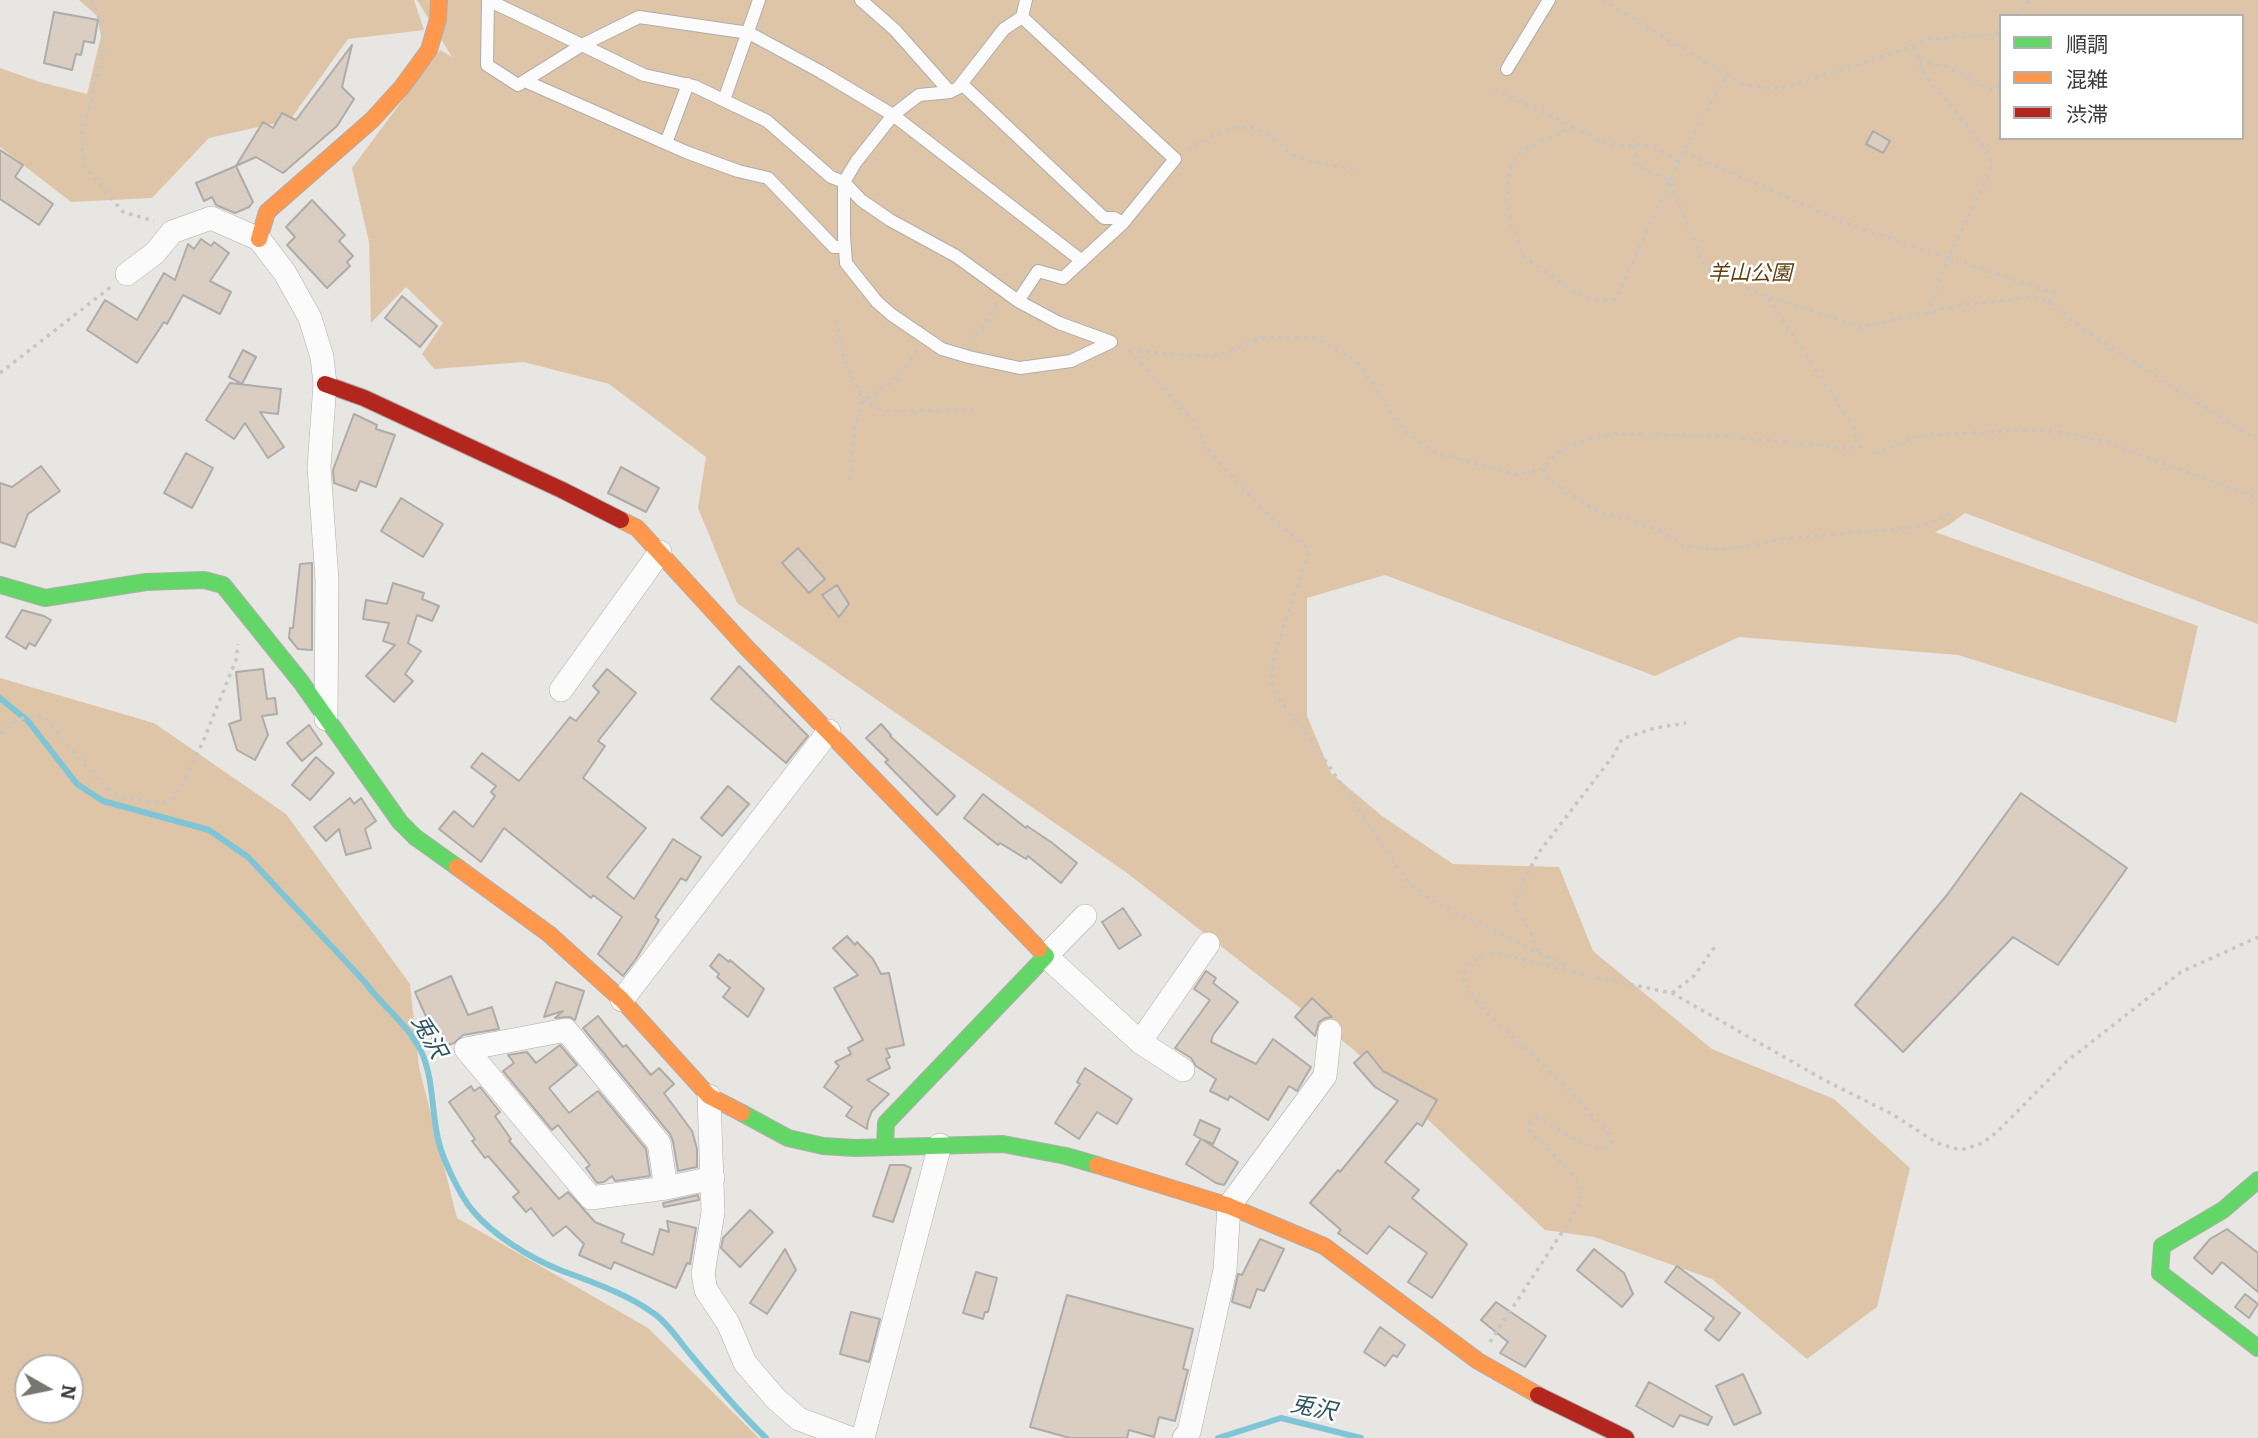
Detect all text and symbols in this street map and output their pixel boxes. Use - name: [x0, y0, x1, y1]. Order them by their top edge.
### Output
- legend: [1999, 14, 2244, 140]
- text: 順調: [2066, 32, 2108, 58]
- text: 混雑: [2066, 67, 2108, 93]
- text: 渋滞: [2066, 102, 2108, 128]
- park label: 羊山公園: [1708, 261, 1792, 287]
- water label: 兎沢: [405, 1010, 451, 1064]
- north arrow: [14, 1354, 84, 1424]
- text: N: [56, 1383, 81, 1401]
- water label: 兎沢: [1288, 1391, 1338, 1427]

